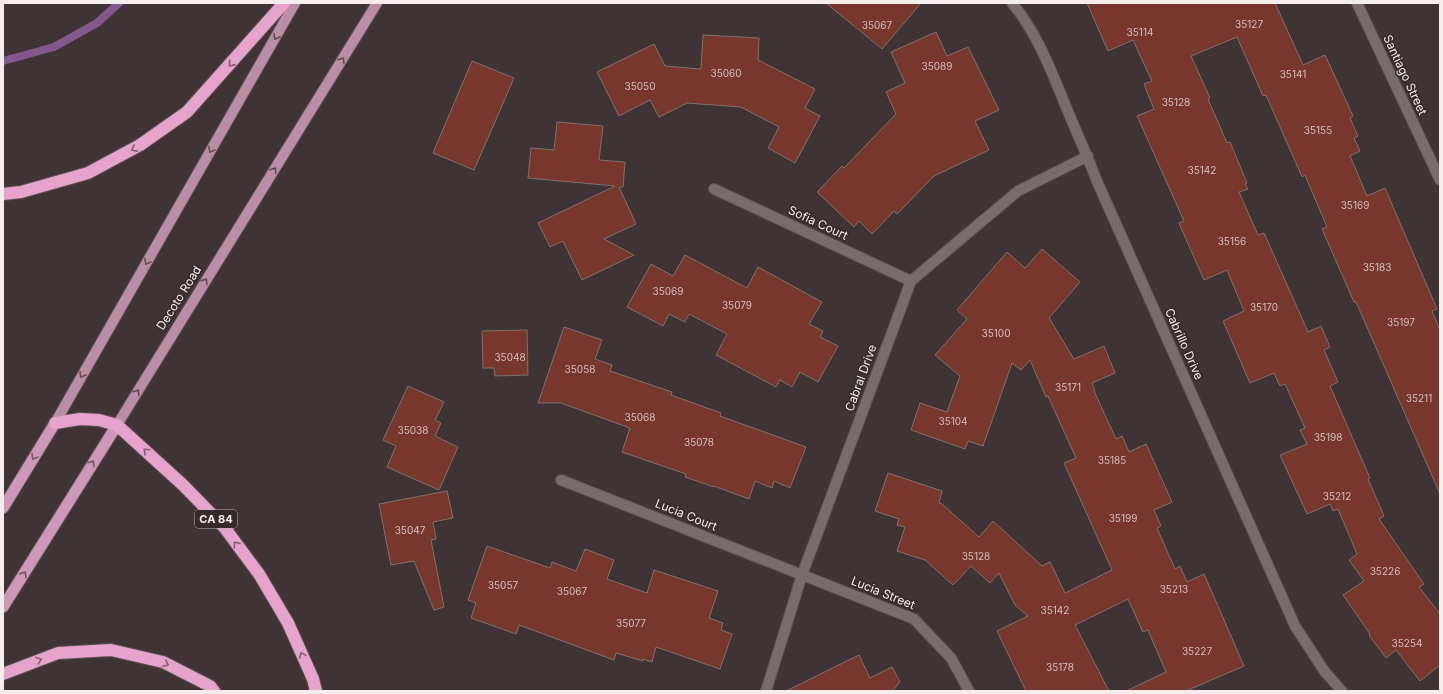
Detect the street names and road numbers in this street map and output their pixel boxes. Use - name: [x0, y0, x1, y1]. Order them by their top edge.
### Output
- street label: Santiago Street: [1380, 32, 1431, 117]
- street label: Sofia Court: [786, 202, 850, 243]
- street label: Decoto Road: [153, 263, 204, 333]
- street label: Cabrillo Drive: [1162, 306, 1207, 382]
- street label: Cabral Drive: [841, 342, 880, 413]
- street label: Lucia Court: [653, 495, 719, 534]
- road number: CA 84: [195, 510, 237, 528]
- street label: Lucia Street: [849, 573, 917, 612]

